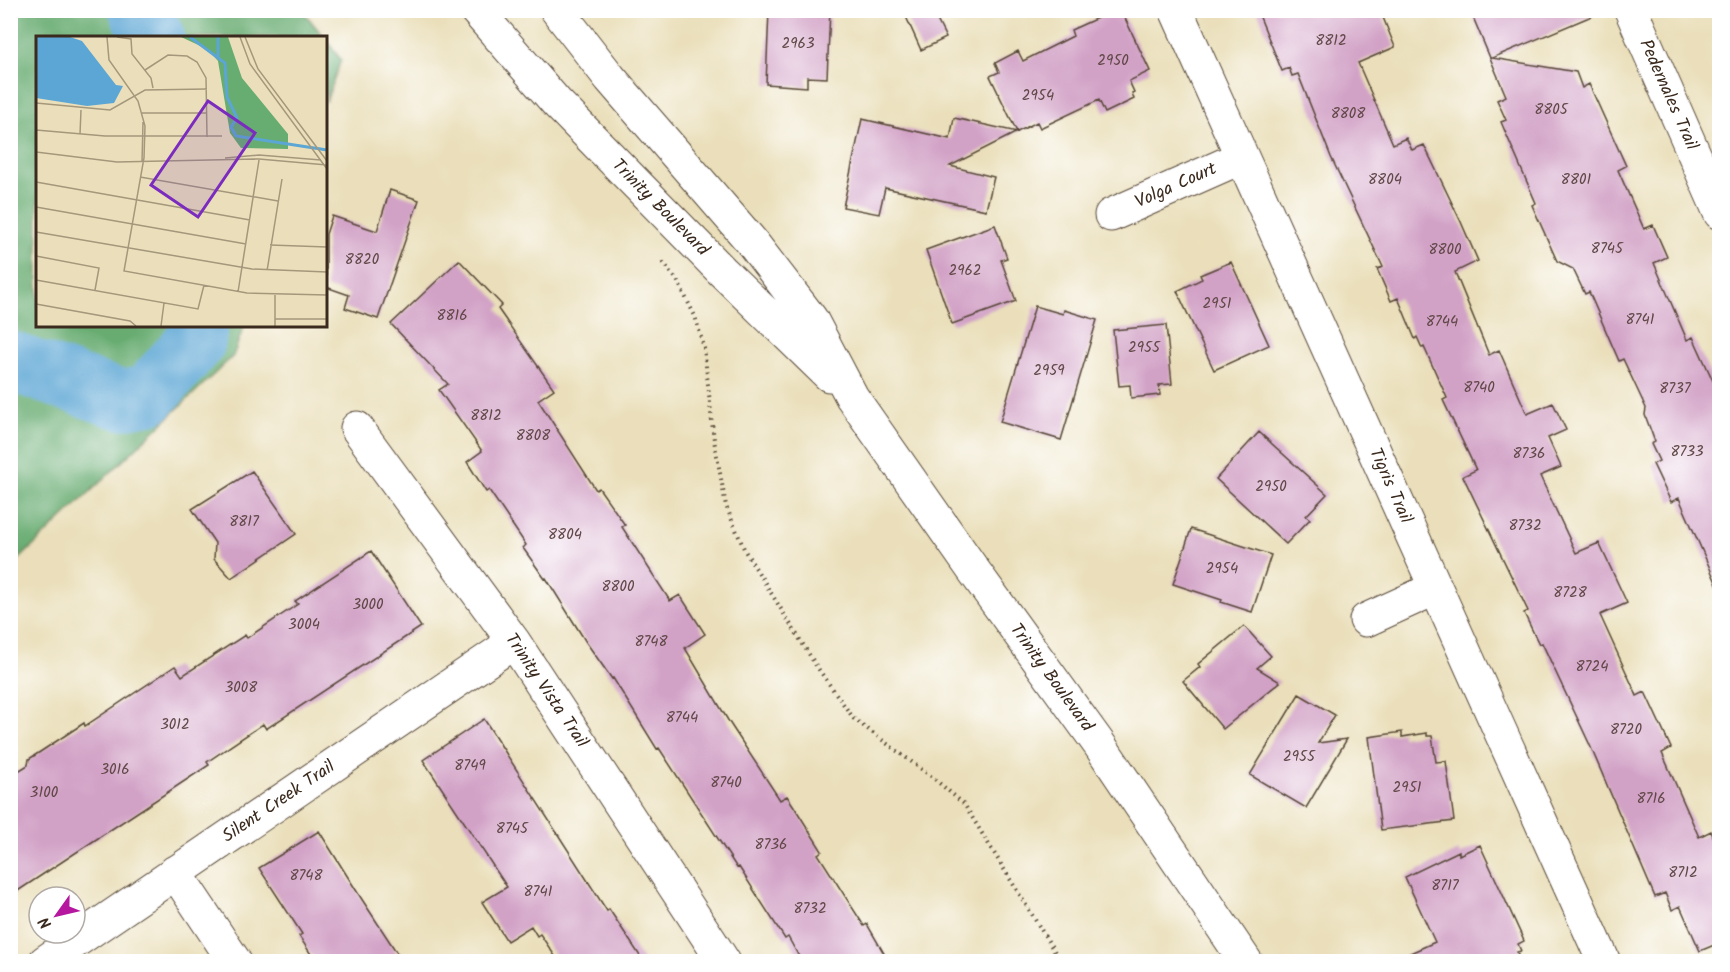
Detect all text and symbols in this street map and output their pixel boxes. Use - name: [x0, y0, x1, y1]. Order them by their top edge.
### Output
- house number: 8812: [1315, 29, 1347, 53]
- house number: 2963: [782, 32, 815, 56]
- street label: Pedernales Trail: [1631, 35, 1706, 156]
- inset map: [36, 36, 327, 327]
- house number: 2950: [1097, 49, 1129, 73]
- house number: 2954: [1022, 84, 1054, 108]
- house number: 8805: [1534, 98, 1569, 122]
- house number: 8808: [1331, 102, 1366, 126]
- street label: Trinity Boulevard: [604, 152, 716, 264]
- street label: Volga Court: [1130, 155, 1223, 217]
- house number: 8804: [1368, 168, 1402, 192]
- house number: 8801: [1561, 168, 1591, 192]
- house number: 8745: [1591, 237, 1624, 261]
- house number: 8800: [1428, 238, 1462, 262]
- house number: 8820: [345, 248, 380, 272]
- house number: 2962: [948, 259, 982, 283]
- house number: 2951: [1203, 292, 1232, 316]
- house number: 8816: [436, 304, 468, 328]
- house number: 8741: [1626, 308, 1655, 332]
- house number: 8744: [1426, 310, 1458, 334]
- house number: 2955: [1128, 336, 1161, 360]
- house number: 2959: [1033, 359, 1065, 383]
- house number: 8740: [1463, 376, 1495, 400]
- house number: 8737: [1659, 377, 1692, 401]
- house number: 8812: [470, 404, 502, 428]
- house number: 8808: [516, 424, 551, 448]
- house number: 8733: [1670, 440, 1704, 464]
- house number: 8736: [1513, 442, 1545, 466]
- street label: Tigris Trail: [1360, 443, 1420, 529]
- house number: 2950: [1255, 475, 1287, 499]
- house number: 8817: [229, 510, 260, 534]
- house number: 8732: [1508, 514, 1542, 538]
- house number: 8804: [548, 523, 582, 547]
- house number: 2954: [1206, 557, 1238, 581]
- house number: 8800: [601, 575, 635, 599]
- house number: 8728: [1553, 581, 1588, 605]
- house number: 3000: [352, 593, 384, 617]
- house number: 3004: [288, 613, 320, 637]
- street label: Trinity Boulevard: [1002, 618, 1101, 739]
- street label: Trinity Vista Trail: [497, 628, 596, 755]
- house number: 8748: [634, 630, 669, 654]
- house number: 8724: [1576, 655, 1608, 679]
- house number: 3008: [225, 676, 258, 700]
- house number: 8744: [666, 706, 698, 730]
- house number: 3012: [160, 713, 190, 737]
- house number: 8720: [1610, 718, 1643, 742]
- house number: 2955: [1283, 745, 1316, 769]
- street label: Silent Creek Trail: [216, 753, 342, 851]
- house number: 8749: [454, 754, 486, 778]
- house number: 3016: [100, 758, 130, 782]
- house number: 8740: [710, 771, 742, 795]
- house number: 2951: [1393, 776, 1422, 800]
- house number: 3100: [30, 781, 59, 805]
- house number: 8716: [1637, 787, 1666, 811]
- house number: 8745: [496, 817, 529, 841]
- house number: 8736: [755, 833, 787, 857]
- house number: 8712: [1668, 861, 1698, 885]
- house number: 8748: [289, 864, 324, 888]
- house number: 8717: [1431, 874, 1460, 898]
- house number: 8741: [524, 880, 553, 904]
- north arrow: [27, 885, 87, 945]
- house number: 8732: [793, 897, 827, 921]
- text: N: [33, 911, 59, 934]

